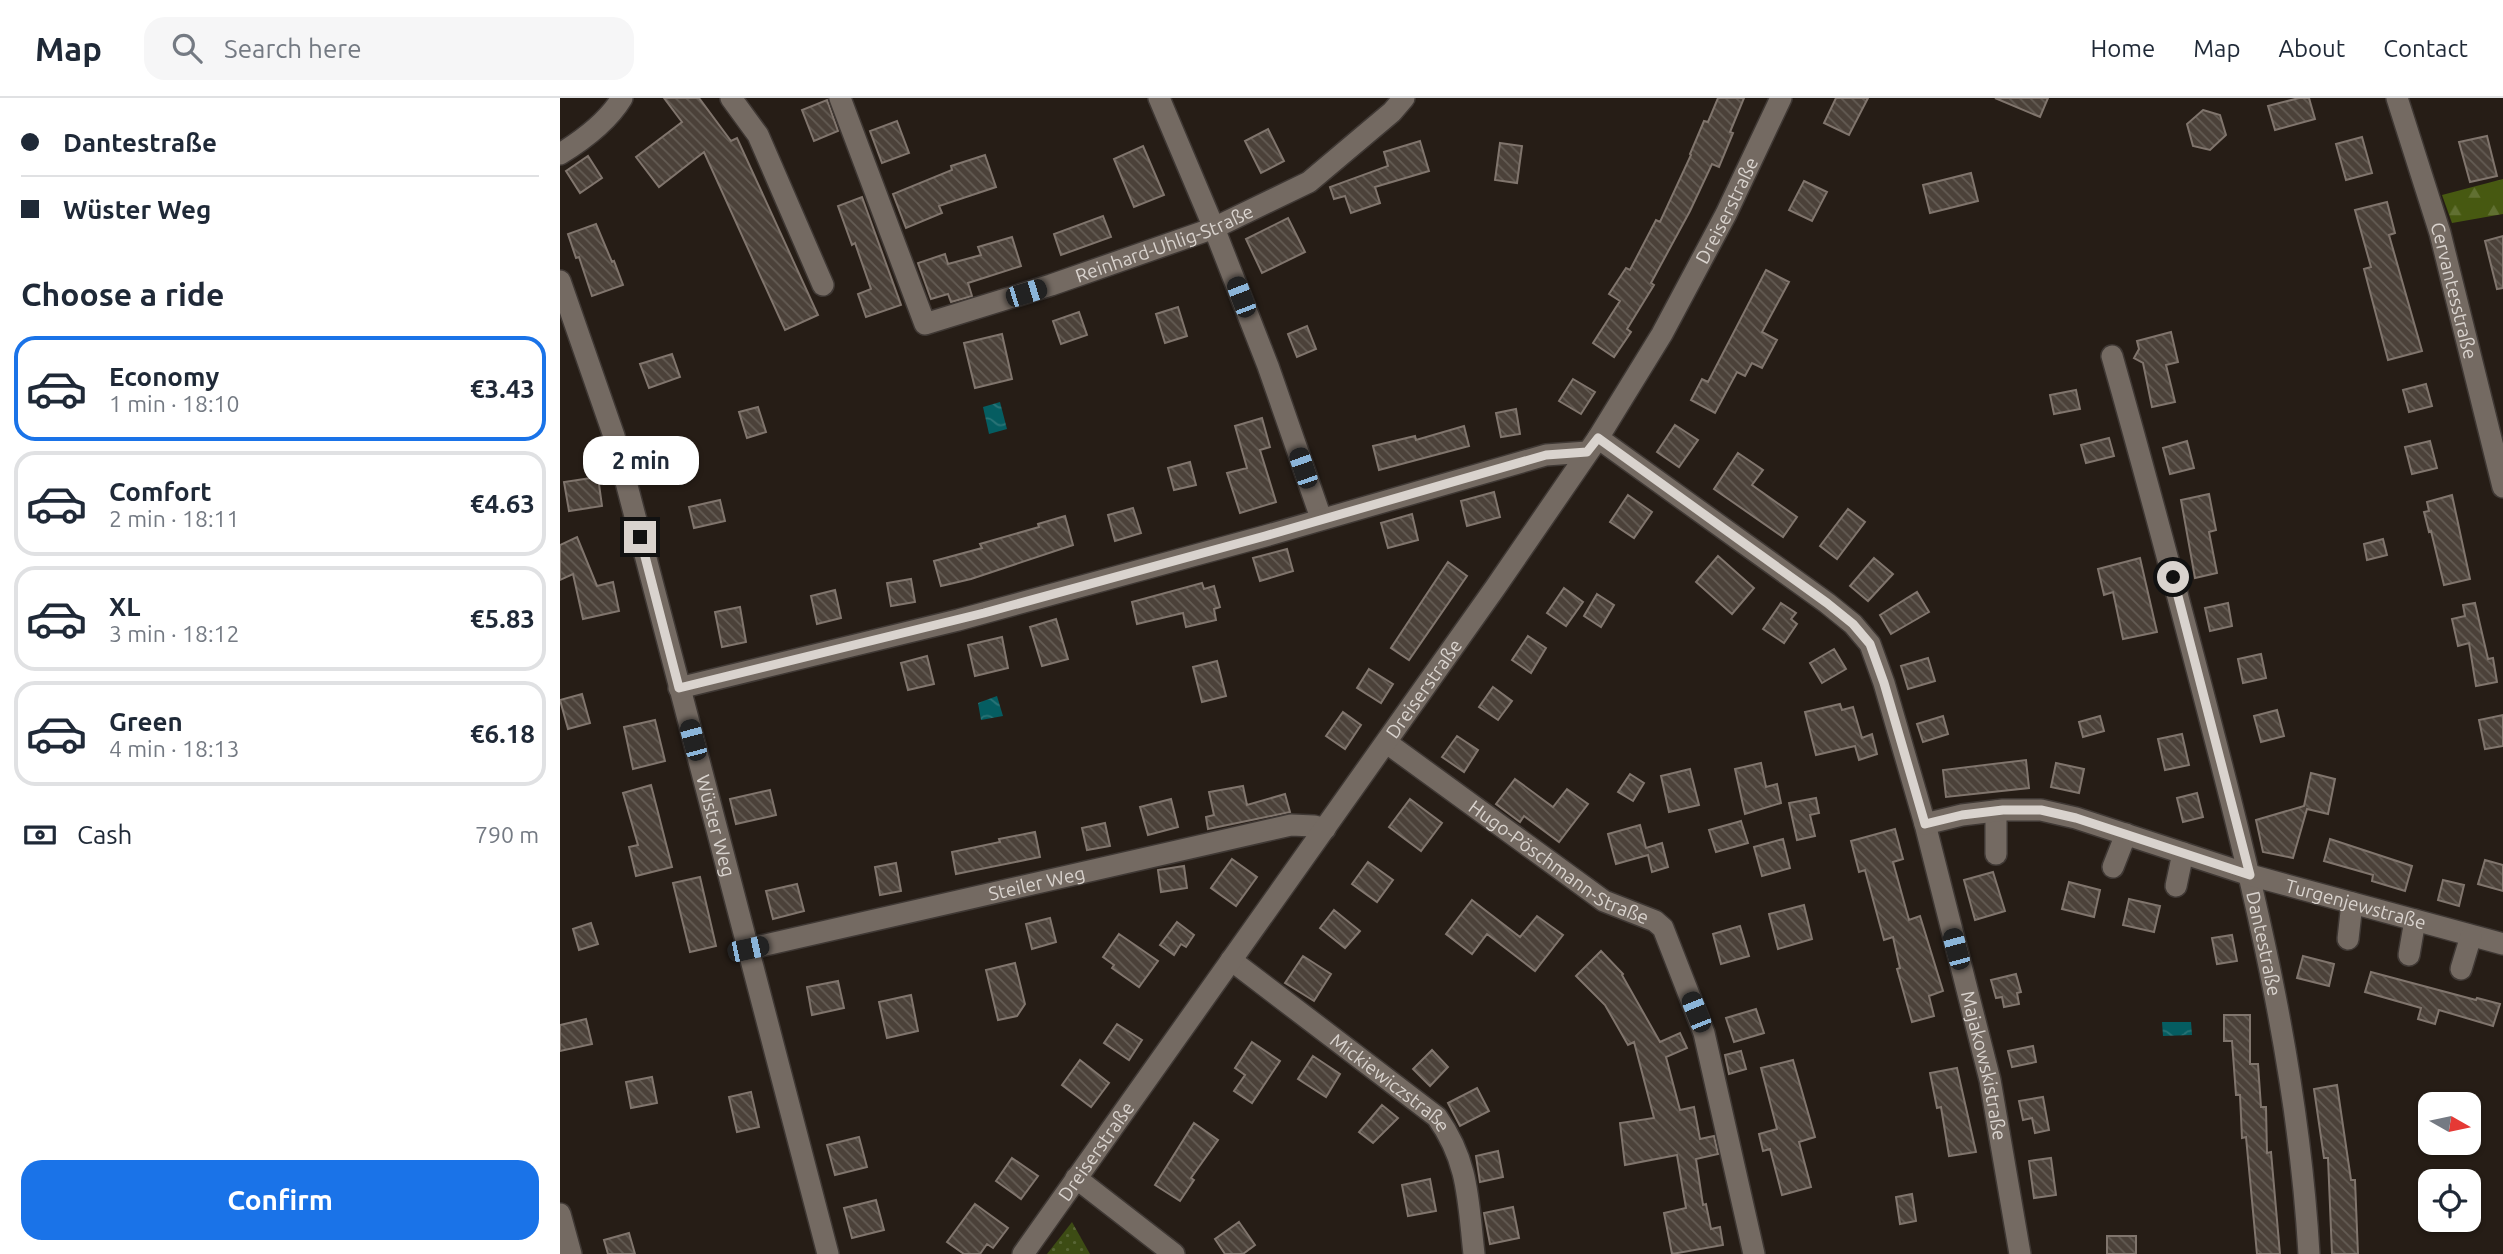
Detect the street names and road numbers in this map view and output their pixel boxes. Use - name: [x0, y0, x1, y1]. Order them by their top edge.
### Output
- street label: Dreiserstraße: [1691, 153, 1762, 267]
- street label: Reinhard-Uhlig-Straße: [1072, 200, 1257, 287]
- street label: Cervantesstraße: [2426, 219, 2482, 361]
- street label: Dreiserstraße: [1381, 635, 1466, 742]
- street label: Wüster Weg: [692, 772, 740, 879]
- street label: Hugo-Pöschmann-Straße: [1465, 795, 1652, 929]
- street label: Steiler Weg: [986, 861, 1087, 905]
- street label: Turgenjewstraße: [2283, 874, 2429, 934]
- street label: Dantestraße: [2242, 889, 2286, 998]
- street label: Majakowskistraße: [1957, 988, 2011, 1142]
- street label: Mickiewiczstraße: [1326, 1029, 1455, 1136]
- street label: Dreiserstraße: [1053, 1097, 1138, 1205]

